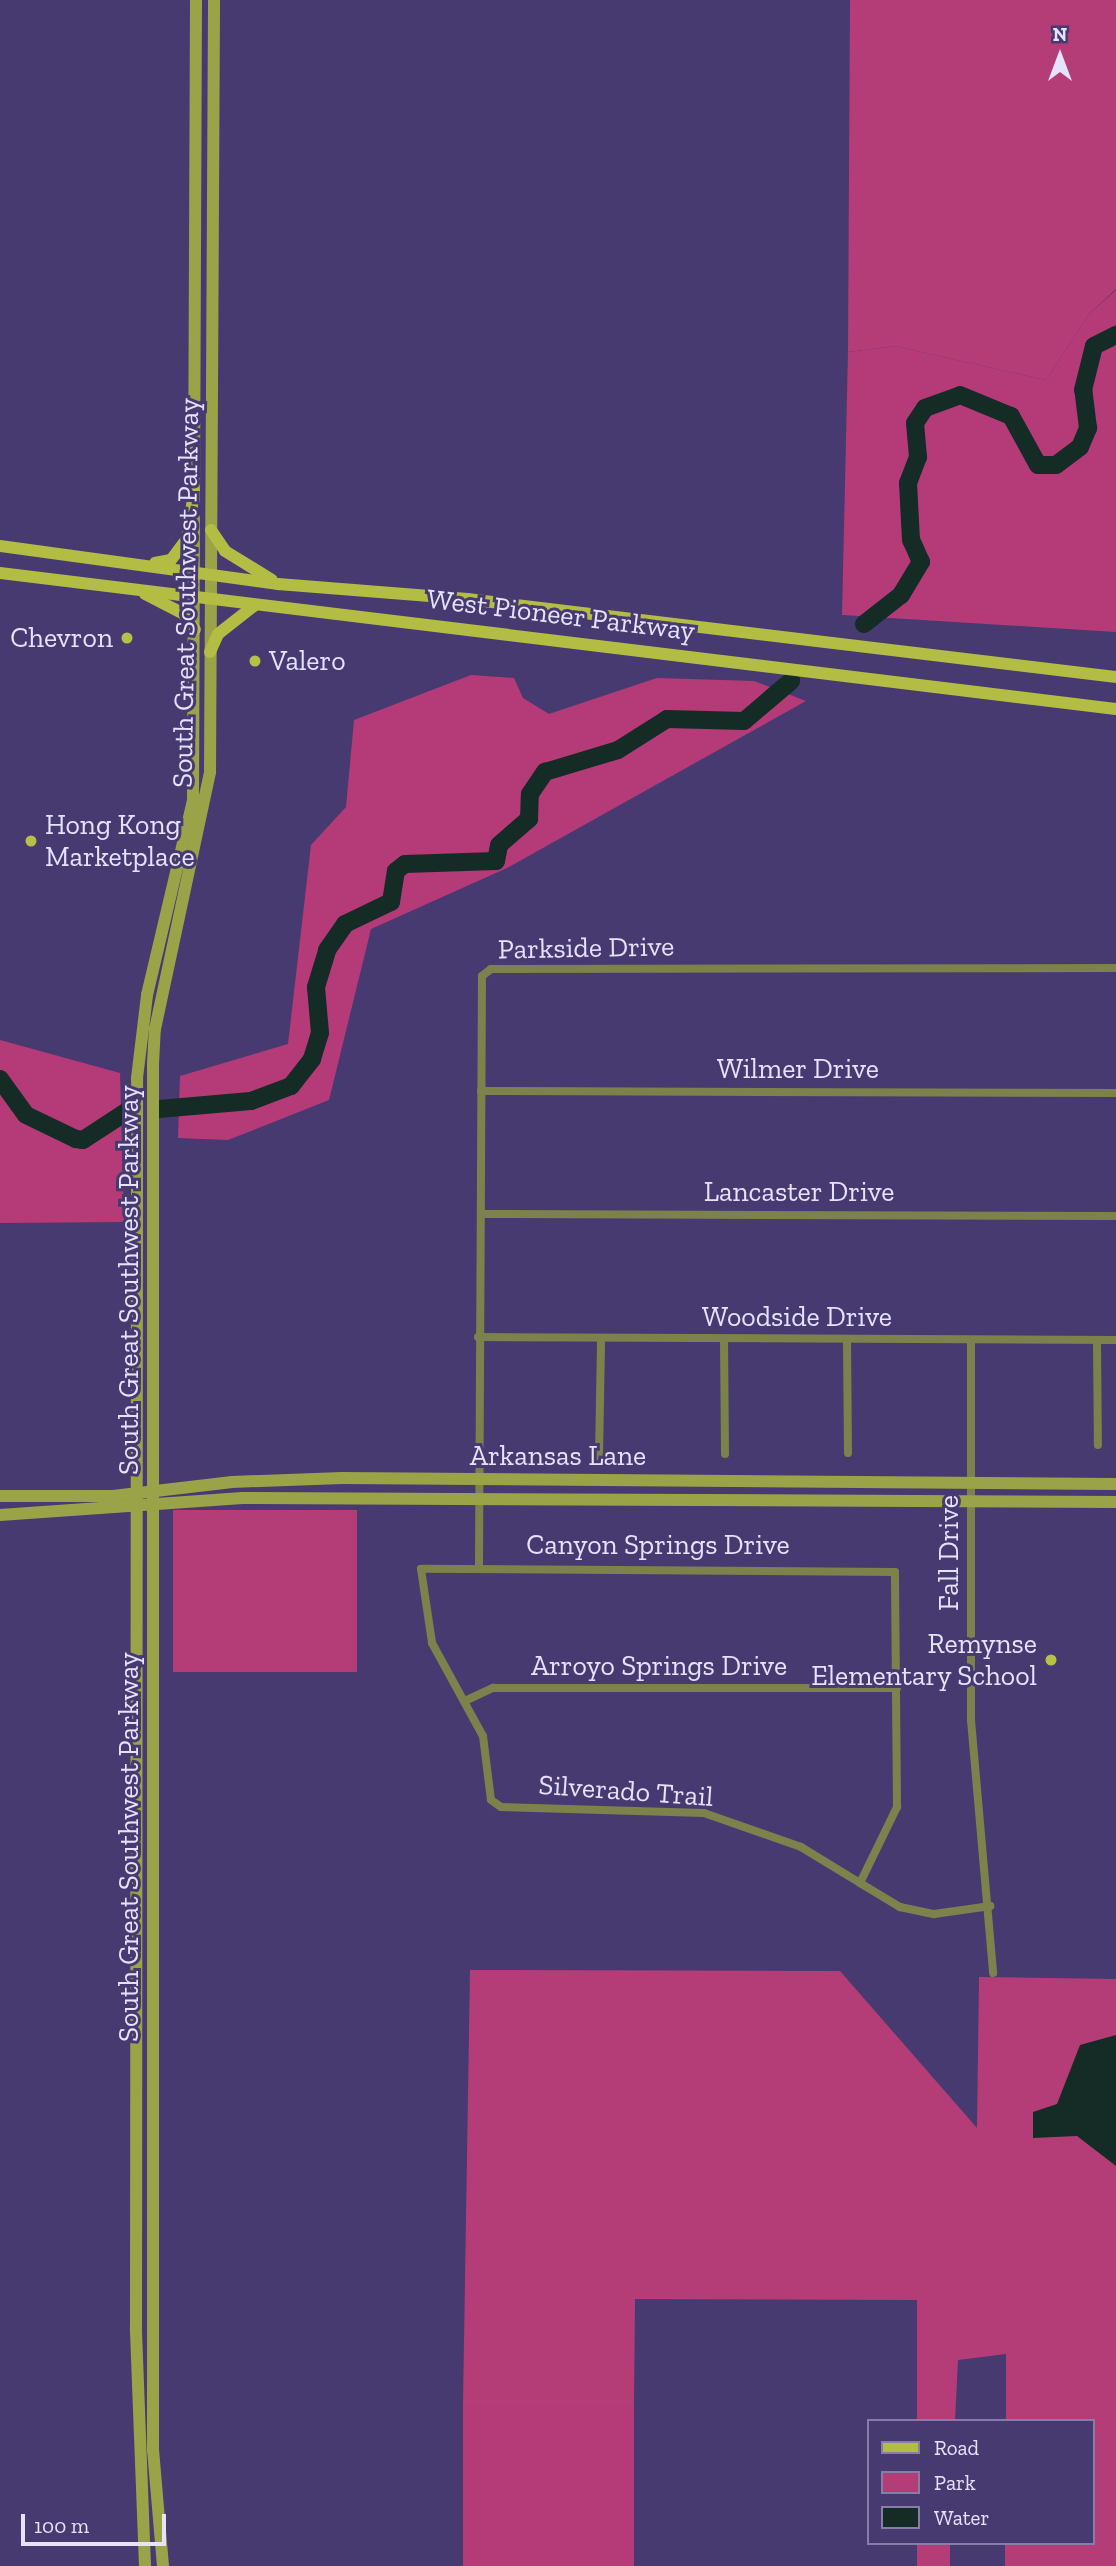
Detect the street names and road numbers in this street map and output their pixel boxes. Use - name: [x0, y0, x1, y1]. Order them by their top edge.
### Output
- street label: South Great Southwest Parkway: [166, 398, 206, 788]
- street label: West Pioneer Parkway: [425, 582, 697, 648]
- street label: Parkside Drive: [497, 930, 675, 966]
- street label: Wilmer Drive: [717, 1052, 879, 1086]
- street label: South Great Southwest Parkway: [112, 1085, 146, 1475]
- street label: Lancaster Drive: [703, 1175, 895, 1209]
- street label: Woodside Drive: [702, 1300, 892, 1334]
- street label: Arkansas Lane: [470, 1439, 646, 1473]
- street label: Fall Drive: [932, 1495, 966, 1611]
- street label: Canyon Springs Drive: [526, 1528, 790, 1562]
- street label: Arroyo Springs Drive: [531, 1649, 787, 1683]
- street label: South Great Southwest Parkway: [112, 1652, 146, 2042]
- street label: Silverado Trail: [537, 1768, 715, 1814]

